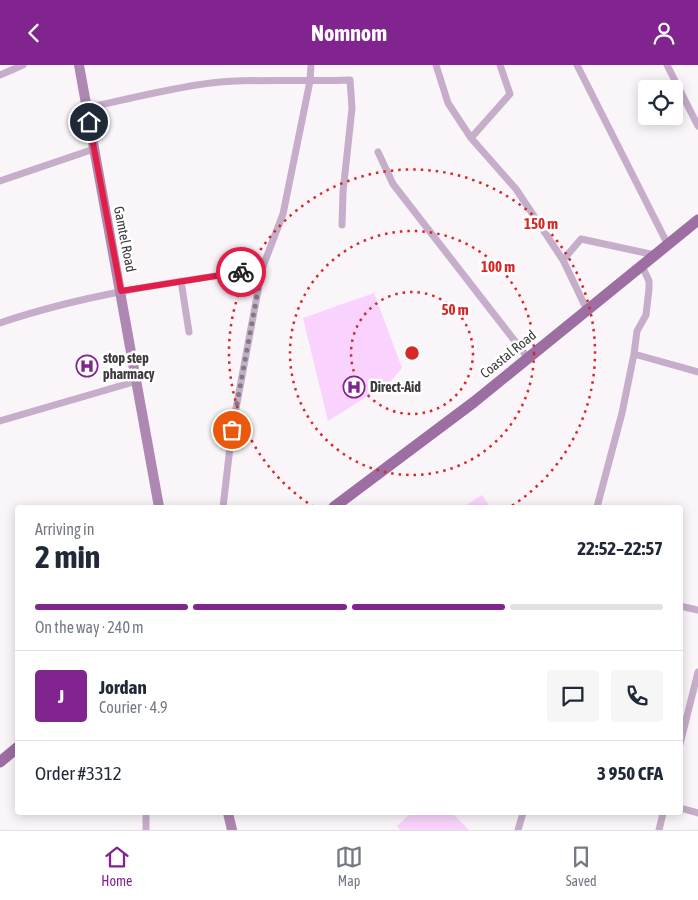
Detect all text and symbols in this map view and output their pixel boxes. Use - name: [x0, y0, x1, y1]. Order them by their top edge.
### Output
- icon: back: [20, 19, 48, 47]
- icon: person: [650, 19, 678, 47]
- text: Nomnom: [311, 20, 387, 46]
- map controls: [638, 80, 683, 125]
- button: locate: [638, 80, 683, 125]
- pin: [68, 101, 110, 143]
- icon: home: [75, 108, 103, 136]
- street label: Gamtel Road: [111, 205, 139, 273]
- text: 150 m: [524, 215, 558, 232]
- courier: [216, 247, 266, 297]
- icon: bike: [227, 258, 255, 286]
- text: 100 m: [481, 258, 515, 275]
- text: 50 m: [442, 301, 469, 318]
- street label: Coastal Road: [477, 327, 539, 381]
- centre of rings: [403, 344, 421, 362]
- place label: stop step pharmacy: [103, 350, 155, 382]
- hospital icon: stop step pharmacy: [75, 354, 99, 378]
- hospital icon: Direct-Aid: [342, 375, 366, 399]
- place label: Direct-Aid: [370, 379, 421, 395]
- pin: [211, 409, 253, 451]
- icon: bag: [218, 416, 246, 444]
- text: Arriving in: [35, 520, 95, 538]
- text: 22:52–22:57: [577, 537, 663, 559]
- text: 2 min: [35, 538, 100, 575]
- text: On the way · 240 m: [35, 618, 144, 636]
- button: chat: [547, 670, 599, 722]
- button: phone: [611, 670, 663, 722]
- text: Jordan: [99, 676, 147, 698]
- text: J: [58, 685, 64, 707]
- text: Courier · 4.9: [99, 698, 168, 716]
- text: Order #3312: [35, 762, 122, 784]
- text: 3 950 CFA: [597, 762, 663, 784]
- tab: Home: [101, 843, 132, 889]
- tab: Map: [335, 843, 363, 889]
- tab: Saved: [566, 843, 597, 889]

